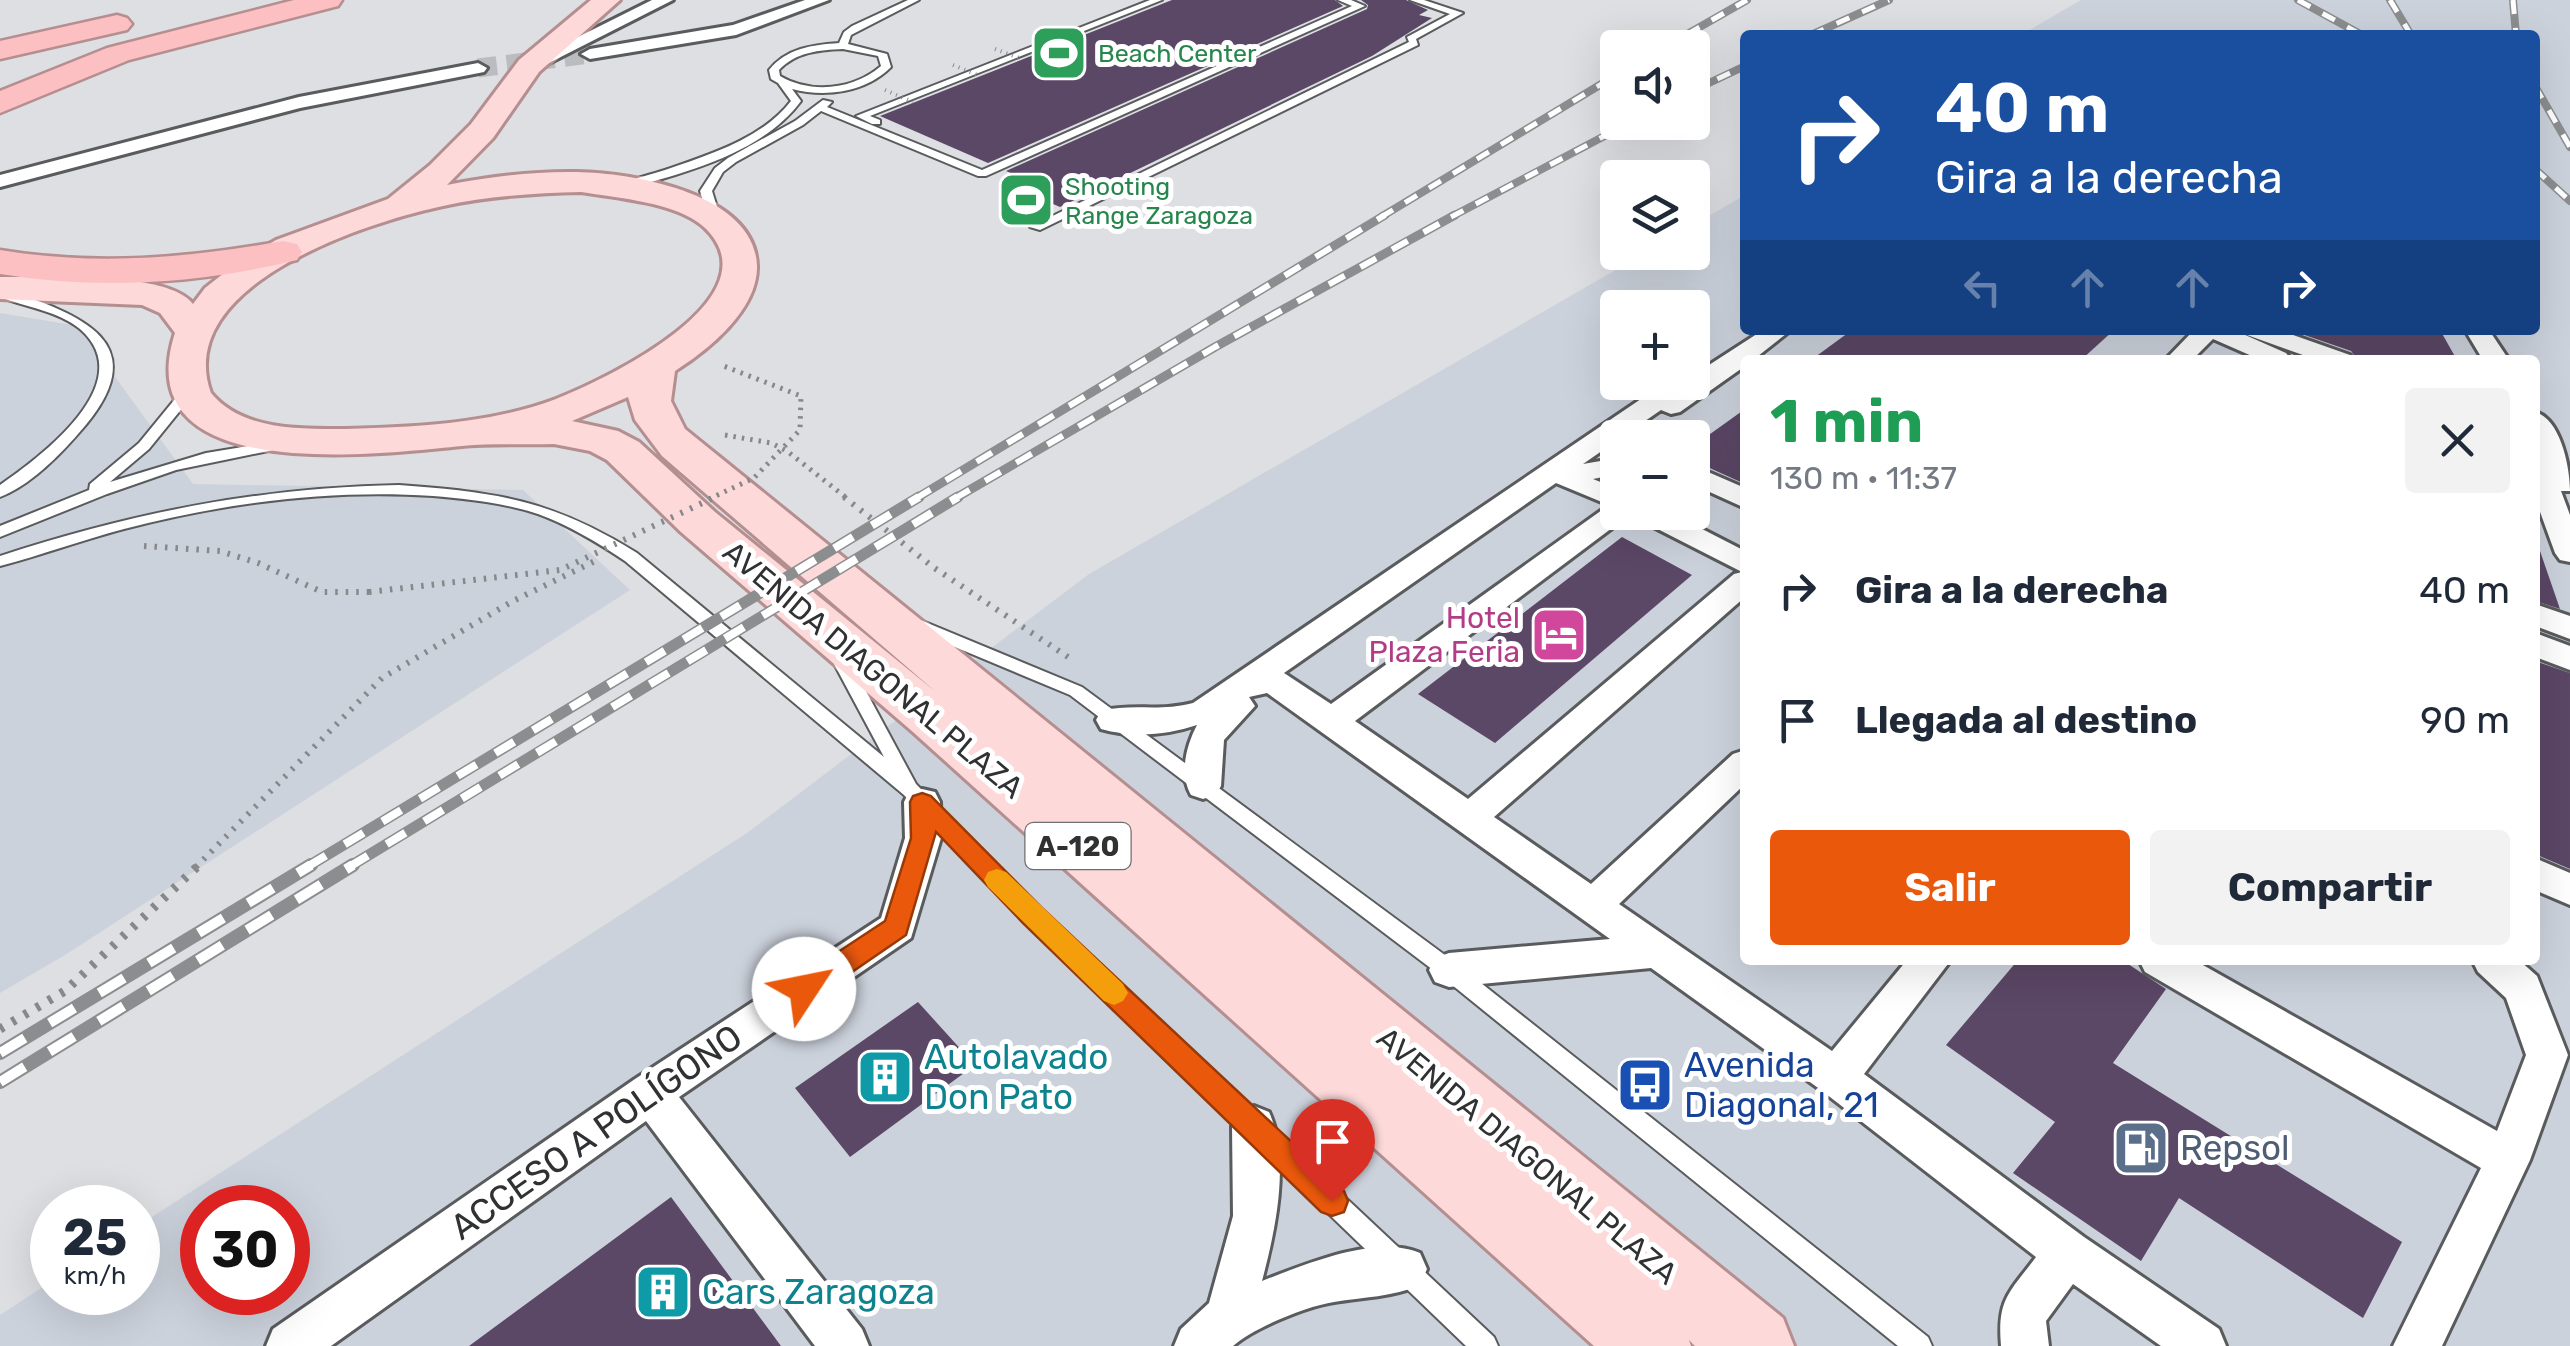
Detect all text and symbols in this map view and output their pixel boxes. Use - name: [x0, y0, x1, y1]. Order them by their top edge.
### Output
- sports icon: Beach Center: [1029, 23, 1089, 83]
- map controls: [1600, 30, 1710, 530]
- button: sound: [1600, 30, 1710, 140]
- place label: Beach Center: [1098, 39, 1257, 68]
- text: 40 m: [1935, 67, 2109, 150]
- icon: right: [1770, 70, 1900, 200]
- text: Gira a la derecha: [1935, 151, 2283, 204]
- button: layers: [1600, 160, 1710, 270]
- sports icon: Shooting Range Zaragoza: [996, 170, 1056, 230]
- place label: Shooting Range Zaragoza: [1065, 172, 1253, 230]
- icon: left: [1955, 260, 2010, 315]
- icon: ahead: [2060, 260, 2115, 315]
- icon: ahead: [2165, 260, 2220, 315]
- icon: right: [2270, 260, 2325, 315]
- button: +: [1600, 290, 1710, 400]
- text: 1 min: [1770, 386, 1923, 457]
- button: close: [2405, 388, 2510, 493]
- button: −: [1600, 420, 1710, 530]
- text: 130 m · 11:37: [1770, 459, 1957, 497]
- street label: AVENIDA DIAGONAL PLAZA: [716, 534, 1030, 806]
- icon: right: [1770, 563, 1825, 618]
- text: Gira a la derecha: [1855, 567, 2168, 613]
- text: 40 m: [2419, 567, 2510, 613]
- place label: Hotel Plaza Feria: [1369, 600, 1520, 670]
- hotel icon: Hotel Plaza Feria: [1529, 605, 1589, 665]
- icon: arrive: [1770, 693, 1825, 748]
- text: Llegada al destino: [1855, 697, 2197, 743]
- text: 90 m: [2420, 697, 2510, 743]
- road number: A-120: [1026, 823, 1130, 869]
- button: Salir: [1770, 830, 2130, 945]
- button: Compartir: [2150, 830, 2510, 945]
- position arrow: [752, 937, 856, 1041]
- street label: ACCESO A POLÍGONO: [442, 1016, 750, 1248]
- street label: AVENIDA DIAGONAL PLAZA: [1370, 1020, 1684, 1292]
- place label: Autolavado Don Pato: [924, 1036, 1108, 1118]
- place label: Avenida Diagonal, 21: [1684, 1044, 1879, 1126]
- building icon: Autolavado Don Pato: [855, 1047, 915, 1107]
- bus stop icon: Avenida Diagonal, 21: [1615, 1055, 1675, 1115]
- pin: [1290, 1099, 1375, 1202]
- icon: arrive: [1305, 1114, 1360, 1169]
- fuel station icon: Repsol: [2111, 1118, 2171, 1178]
- place label: Repsol: [2180, 1127, 2290, 1169]
- speed limit sign: 30: [180, 1185, 310, 1315]
- text: 25: [63, 1208, 127, 1268]
- text: km/h: [64, 1261, 126, 1290]
- building icon: Cars Zaragoza: [633, 1262, 693, 1322]
- place label: Cars Zaragoza: [702, 1271, 935, 1313]

